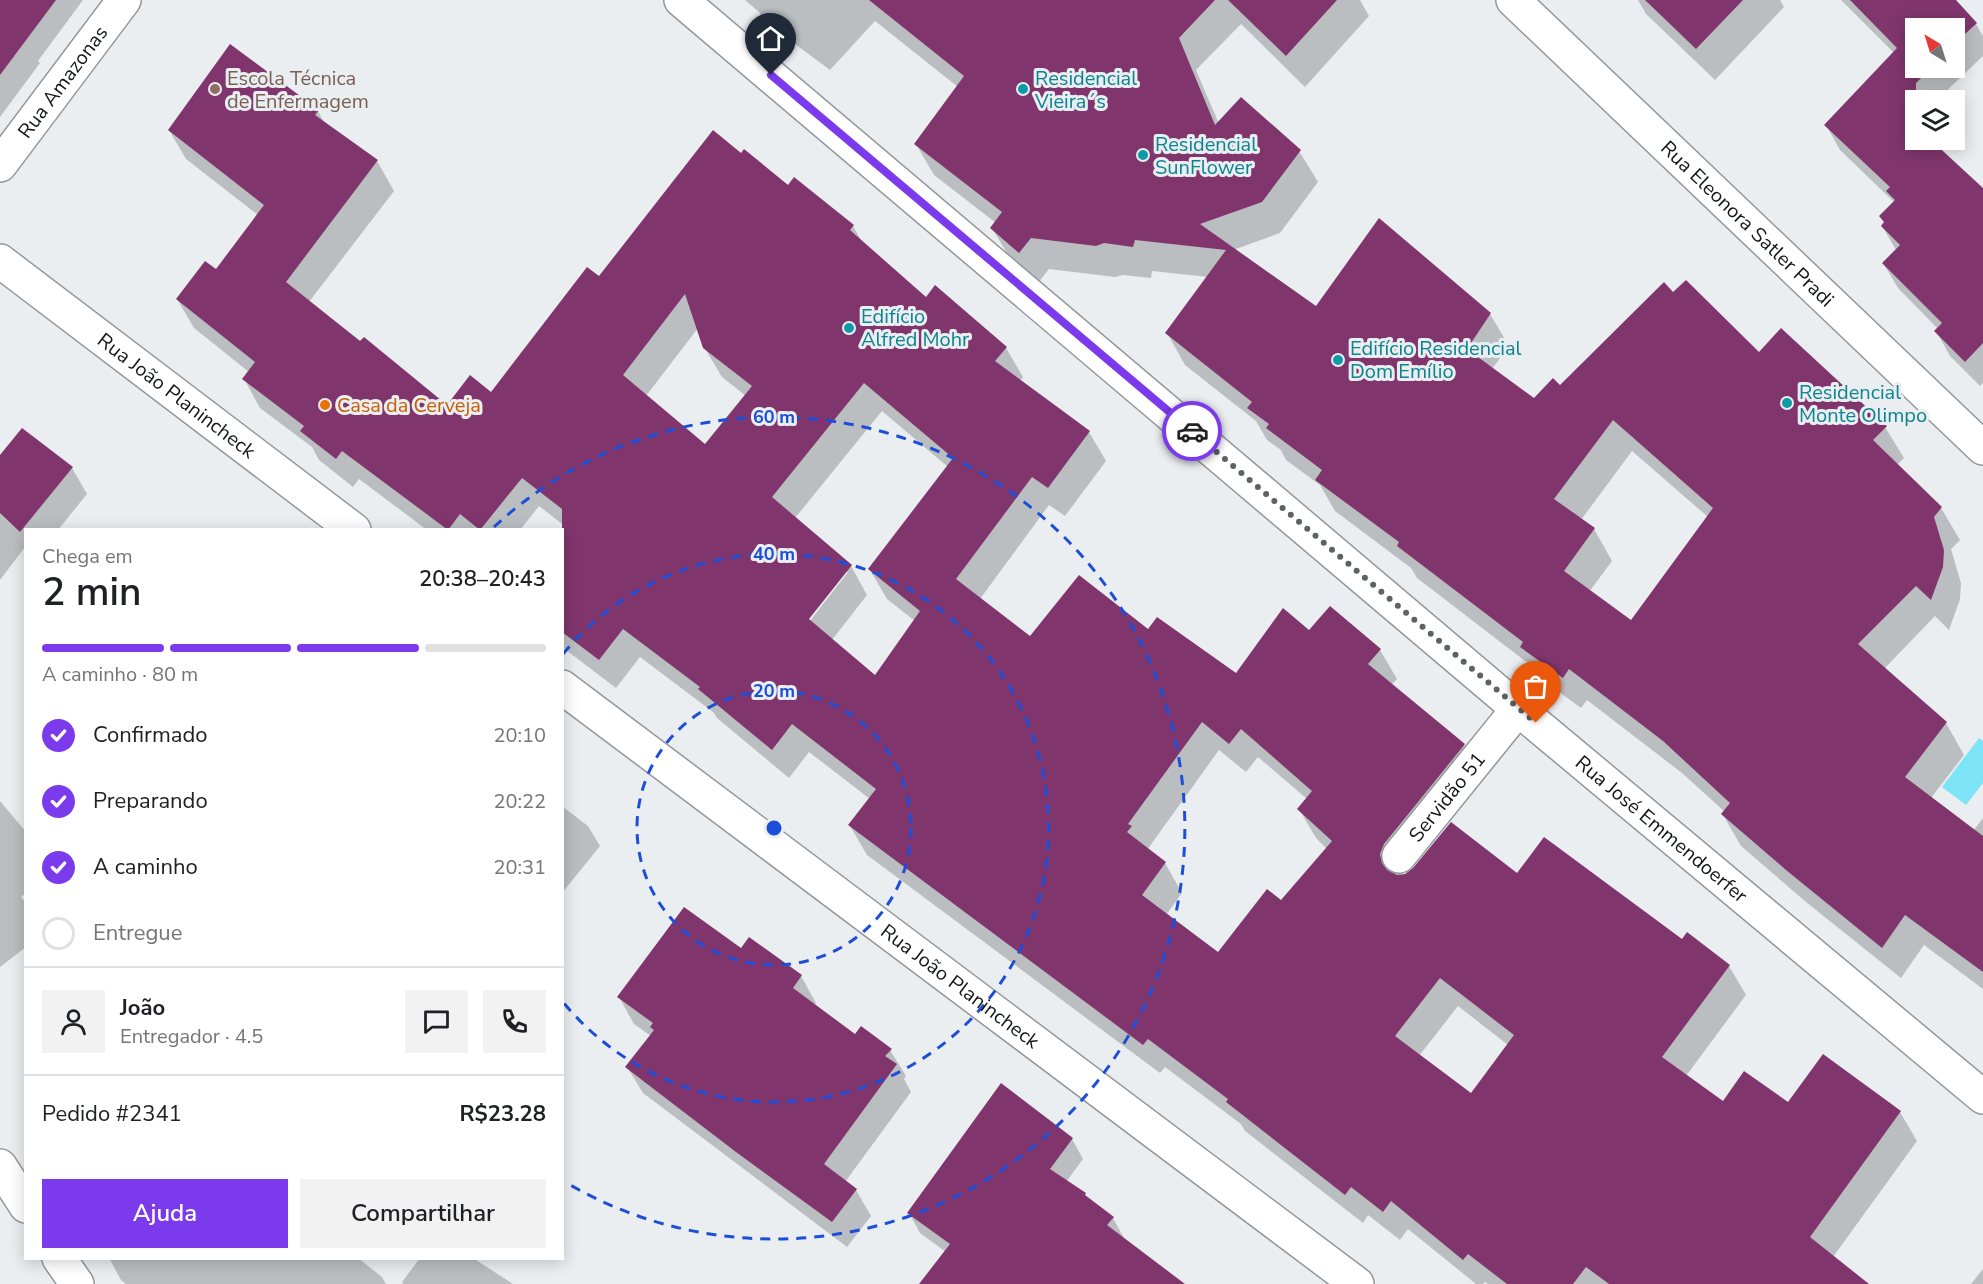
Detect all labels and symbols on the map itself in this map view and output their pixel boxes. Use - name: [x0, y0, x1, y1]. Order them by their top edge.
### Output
- pin: [745, 13, 796, 75]
- north arrow: [1905, 18, 1965, 78]
- street label: Rua Amazonas: [12, 20, 114, 144]
- place label: Escola Técnica de Enfermagem: [227, 65, 369, 115]
- place label: Residencial Vieira´s: [1034, 65, 1137, 115]
- marker: Escola Técnica de Enfermagem: [208, 82, 222, 96]
- marker: Residencial Vieira´s: [1016, 82, 1030, 96]
- place label: Residencial SunFlower: [1155, 131, 1257, 181]
- street label: Rua Eleonora Satler Pradi: [1655, 135, 1840, 313]
- marker: Residencial SunFlower: [1136, 148, 1150, 162]
- place label: Edifício Alfred Mohr: [861, 303, 969, 353]
- marker: Edifício Alfred Mohr: [842, 321, 856, 335]
- street label: Rua João Planincheck: [92, 327, 262, 465]
- place label: Edifício Residencial Dom Emílio: [1350, 335, 1522, 385]
- marker: Edifício Residencial Dom Emílio: [1331, 353, 1345, 367]
- place label: Residencial Monte Olimpo: [1799, 379, 1927, 429]
- place label: Casa da Cerveja: [337, 392, 481, 419]
- marker: Residencial Monte Olimpo: [1780, 396, 1794, 410]
- marker: Casa da Cerveja: [318, 398, 332, 412]
- courier: [1162, 401, 1222, 461]
- text: 60 m: [753, 405, 795, 429]
- text: 40 m: [753, 542, 795, 566]
- pin: [1510, 661, 1561, 723]
- text: 20 m: [753, 679, 795, 703]
- street label: Servidão 51: [1403, 747, 1492, 848]
- street label: Rua José Emmendoerfer: [1569, 749, 1753, 909]
- centre of rings: [764, 818, 784, 838]
- street label: Rua João Planincheck: [875, 918, 1046, 1055]

